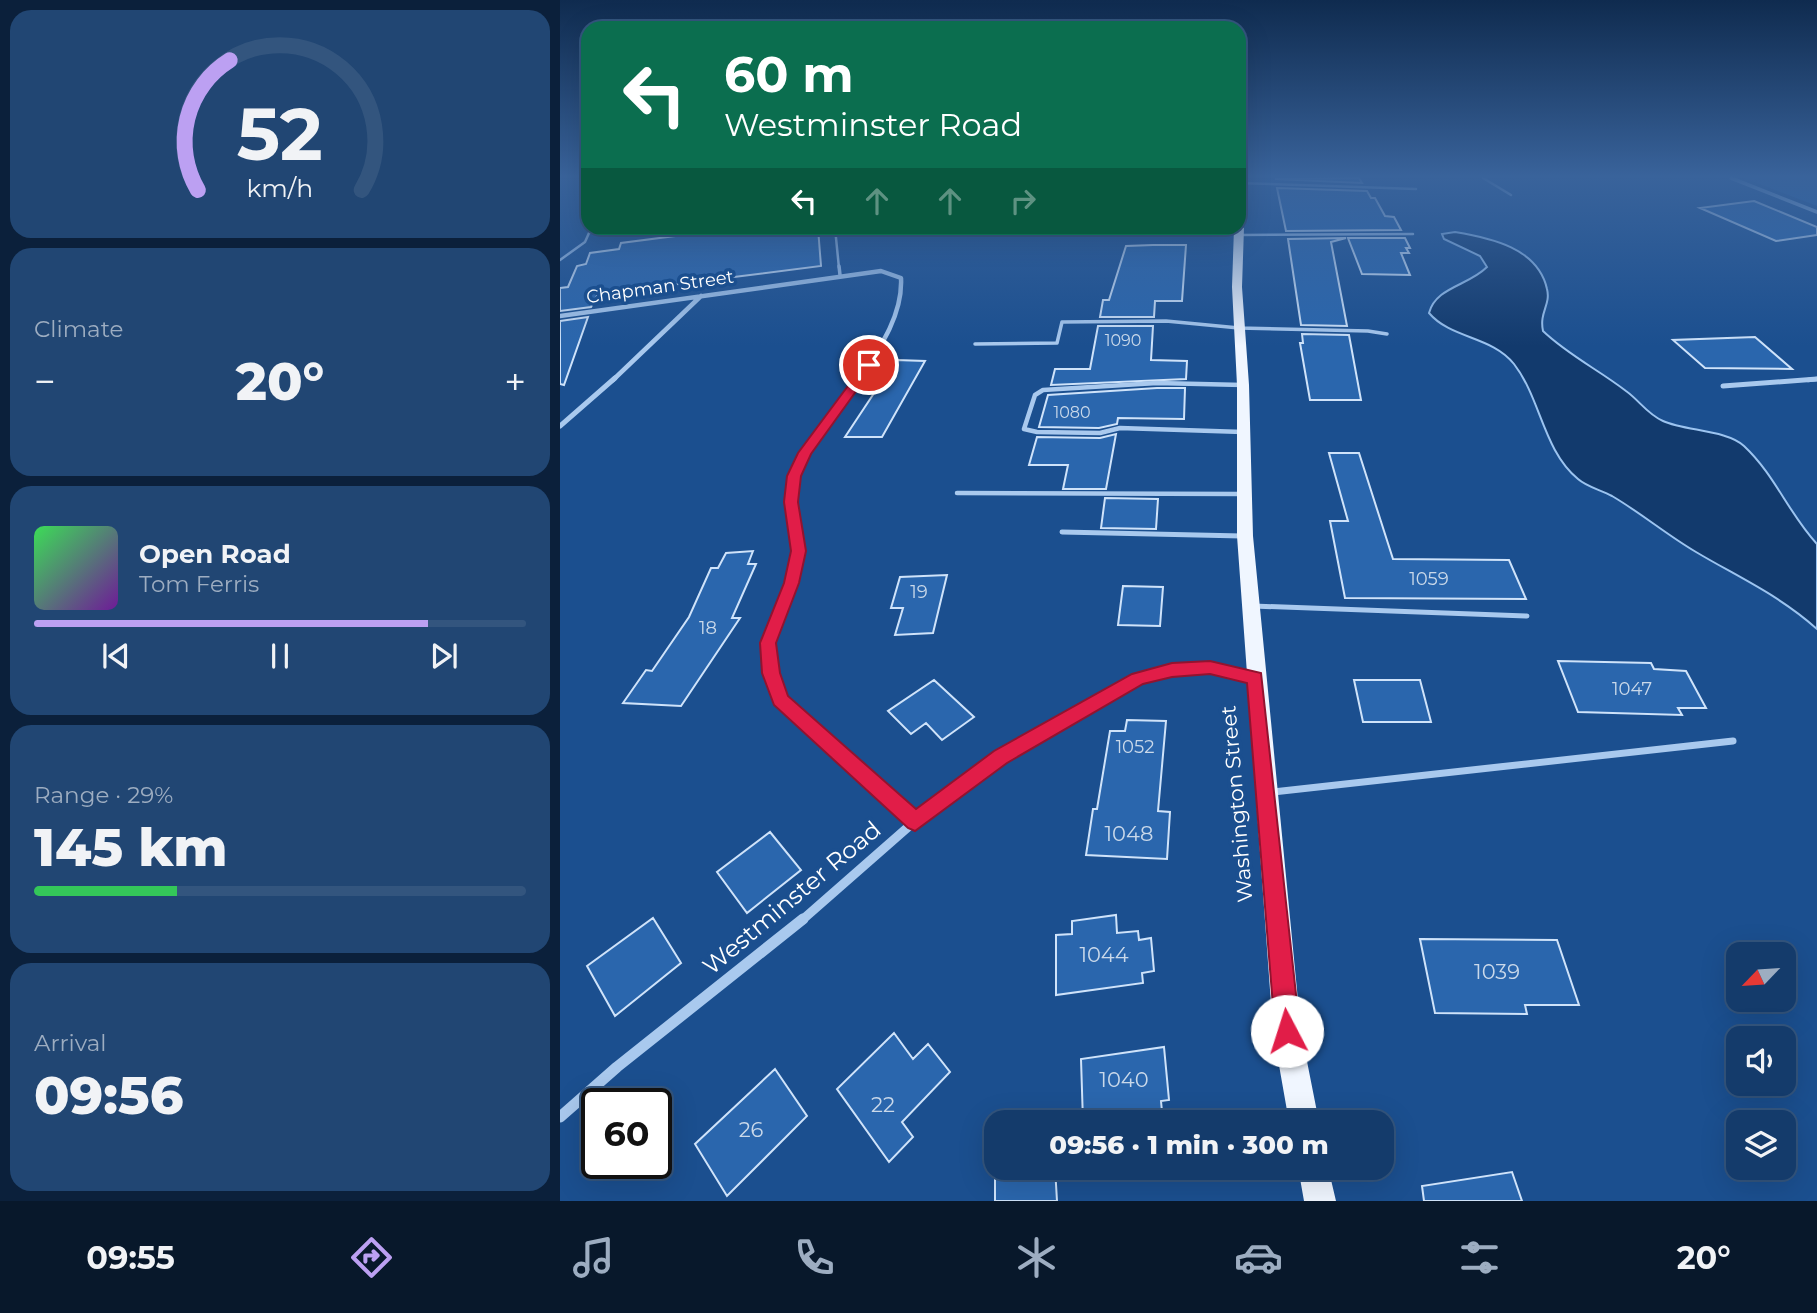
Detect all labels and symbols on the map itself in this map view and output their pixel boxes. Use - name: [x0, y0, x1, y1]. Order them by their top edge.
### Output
- street label: Chapman Street: [585, 266, 735, 308]
- house number: 1090: [1105, 331, 1141, 350]
- pin: [839, 335, 899, 395]
- house number: 1080: [1053, 403, 1091, 422]
- house number: 1059: [1409, 568, 1449, 590]
- house number: 19: [910, 581, 928, 603]
- house number: 18: [699, 617, 717, 639]
- house number: 1047: [1612, 678, 1652, 700]
- street label: Washington Street: [1215, 704, 1258, 904]
- house number: 1052: [1116, 736, 1154, 758]
- street label: Westminster Road: [697, 815, 887, 981]
- house number: 1048: [1105, 821, 1153, 846]
- house number: 1044: [1079, 942, 1129, 967]
- north arrow: [1726, 942, 1796, 1012]
- house number: 1039: [1474, 959, 1520, 984]
- position arrow: [1250, 994, 1324, 1068]
- house number: 1040: [1099, 1067, 1149, 1092]
- speed limit sign: 60: [581, 1088, 672, 1179]
- house number: 22: [871, 1092, 895, 1117]
- house number: 26: [739, 1117, 764, 1142]

